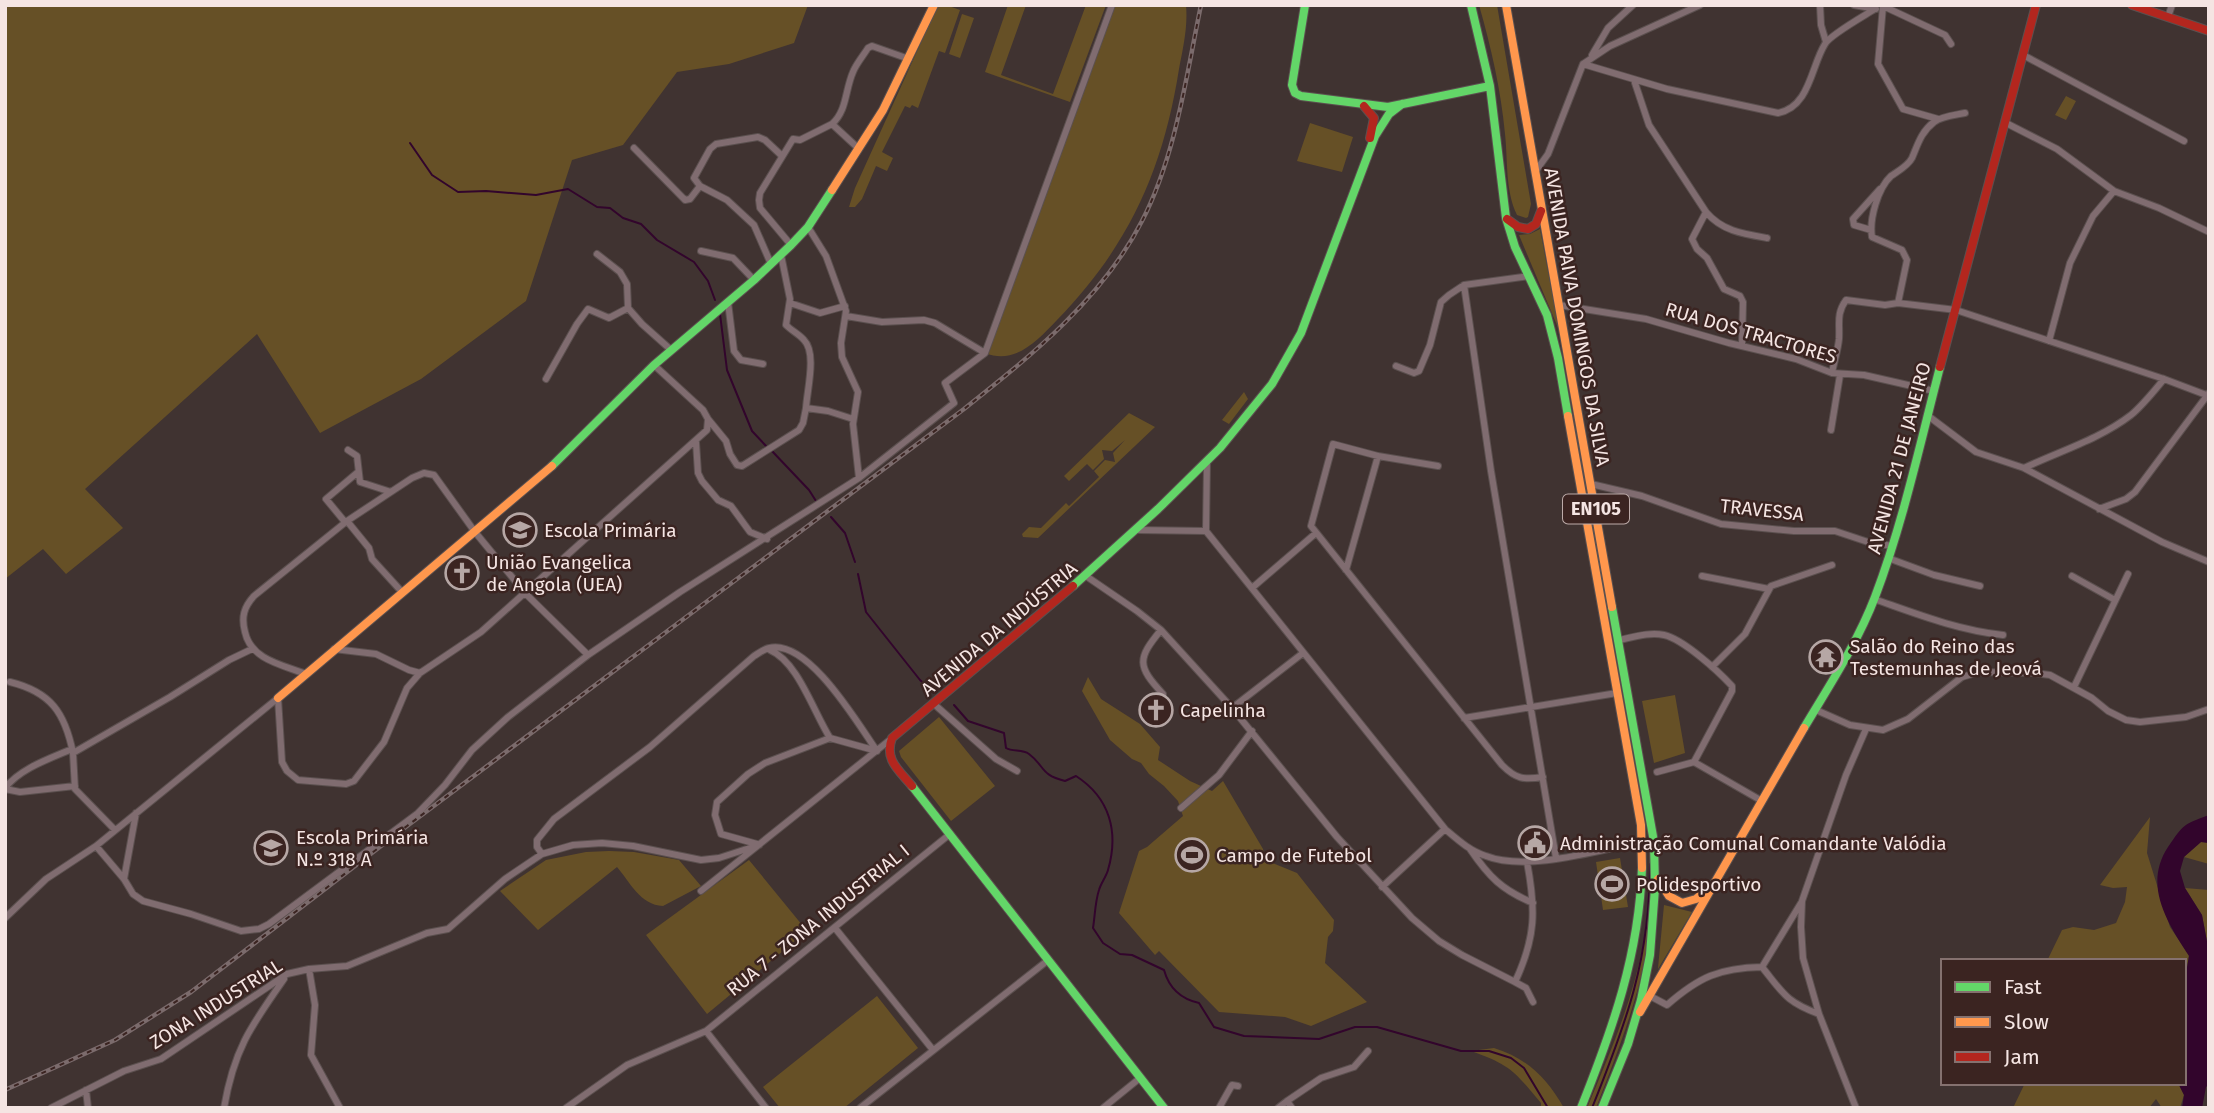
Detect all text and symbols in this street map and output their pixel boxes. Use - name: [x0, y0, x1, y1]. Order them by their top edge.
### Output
- street label: AVENIDA PAIVA DOMINGOS DA SILVA: [1539, 166, 1615, 468]
- street label: RUA DOS TRACTORES: [1663, 298, 1839, 368]
- street label: AVENIDA 21 DE JANEIRO: [1862, 360, 1936, 556]
- road number: EN105: [1563, 494, 1629, 524]
- street label: TRAVESSA: [1719, 494, 1805, 526]
- school or university icon: Escola Primária: [501, 511, 539, 549]
- place label: Escola Primária: [544, 519, 677, 542]
- place label: União Evangelica de Angola (UEA): [486, 551, 632, 596]
- church icon: União Evangelica de Angola (UEA): [443, 554, 481, 592]
- street label: AVENIDA DA INDÚSTRIA: [916, 557, 1082, 701]
- place label: Salão do Reino das Testemunhas de Jeová: [1850, 635, 2042, 680]
- temple icon: Salão do Reino das Testemunhas de Jeová: [1807, 638, 1845, 676]
- church icon: Capelinha: [1137, 691, 1175, 729]
- place label: Capelinha: [1180, 699, 1266, 722]
- public building icon: Administração Comunal Comandante Valódia: [1516, 824, 1554, 862]
- place label: Escola Primária N.º 318 A: [296, 826, 429, 871]
- school or university icon: Escola Primária N.º 318 A: [252, 829, 290, 867]
- place label: Administração Comunal Comandante Valódia: [1560, 832, 1947, 855]
- sports icon: Campo de Futebol: [1173, 836, 1211, 874]
- street label: RUA 7 - ZONA INDUSTRIAL I: [722, 839, 914, 1001]
- place label: Campo de Futebol: [1216, 844, 1372, 867]
- sports icon: Polidesportivo: [1593, 865, 1631, 903]
- place label: Polidesportivo: [1636, 873, 1761, 896]
- street label: ZONA INDUSTRIAL: [145, 954, 287, 1054]
- legend: [1941, 959, 2186, 1085]
- text: Fast: [2004, 974, 2042, 1000]
- text: Slow: [2004, 1009, 2049, 1035]
- text: Jam: [2004, 1044, 2040, 1070]

